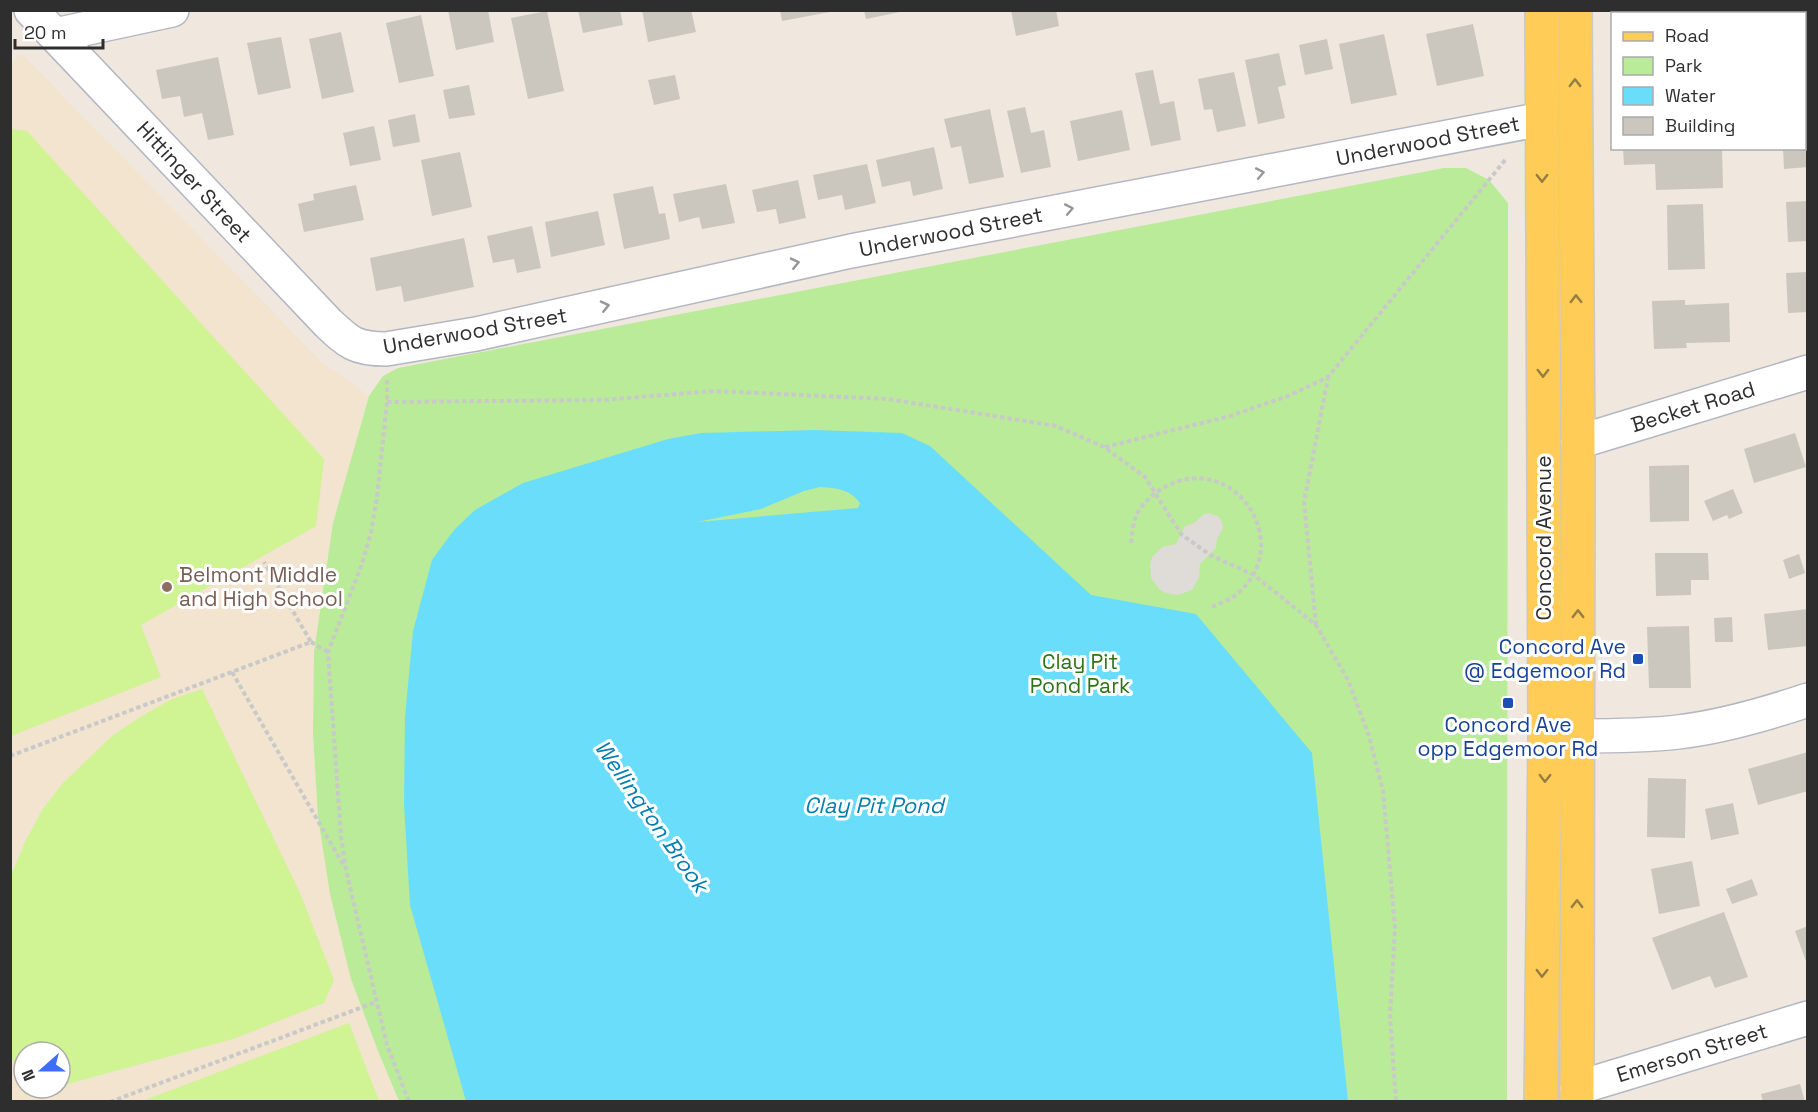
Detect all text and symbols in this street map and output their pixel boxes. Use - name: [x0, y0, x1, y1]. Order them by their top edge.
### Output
- scale bar: [15, 12, 104, 50]
- legend: [1611, 12, 1806, 150]
- text: 20 m: [24, 21, 67, 44]
- text: Road: [1665, 24, 1709, 47]
- text: Park: [1665, 54, 1703, 77]
- one-way arrow: [1569, 79, 1581, 88]
- text: Water: [1665, 84, 1716, 107]
- street label: Underwood Street: [1334, 109, 1522, 172]
- text: Building: [1665, 114, 1735, 137]
- street label: Hittinger Street: [131, 115, 258, 248]
- one-way arrow: [1255, 167, 1265, 180]
- one-way arrow: [1536, 173, 1548, 182]
- street label: Underwood Street: [857, 200, 1045, 263]
- one-way arrow: [1063, 203, 1073, 216]
- one-way arrow: [790, 258, 800, 271]
- one-way arrow: [1570, 295, 1583, 304]
- one-way arrow: [599, 300, 609, 313]
- street label: Underwood Street: [381, 301, 569, 360]
- one-way arrow: [1537, 368, 1549, 377]
- street label: Becket Road: [1628, 375, 1758, 438]
- street label: Concord Avenue: [1530, 455, 1557, 621]
- place label: Belmont Middle and High School: [179, 561, 343, 612]
- marker: Belmont Middle and High School: [160, 580, 174, 594]
- one-way arrow: [1572, 610, 1584, 619]
- place label: Concord Ave @ Edgemoor Rd: [1464, 633, 1626, 684]
- park label: Clay Pit Pond Park: [1030, 648, 1130, 699]
- marker: Concord Ave @ Edgemoor Rd: [1631, 652, 1645, 666]
- marker: Concord Ave opp Edgemoor Rd: [1501, 696, 1515, 710]
- place label: Concord Ave opp Edgemoor Rd: [1418, 711, 1598, 762]
- water label: Wellington Brook: [589, 734, 716, 899]
- one-way arrow: [1539, 773, 1551, 782]
- water label: Clay Pit Pond: [804, 791, 947, 819]
- one-way arrow: [1571, 899, 1583, 908]
- one-way arrow: [1536, 968, 1549, 977]
- street label: Emerson Street: [1613, 1017, 1771, 1088]
- north arrow: [12, 1040, 72, 1100]
- text: N: [17, 1066, 40, 1084]

